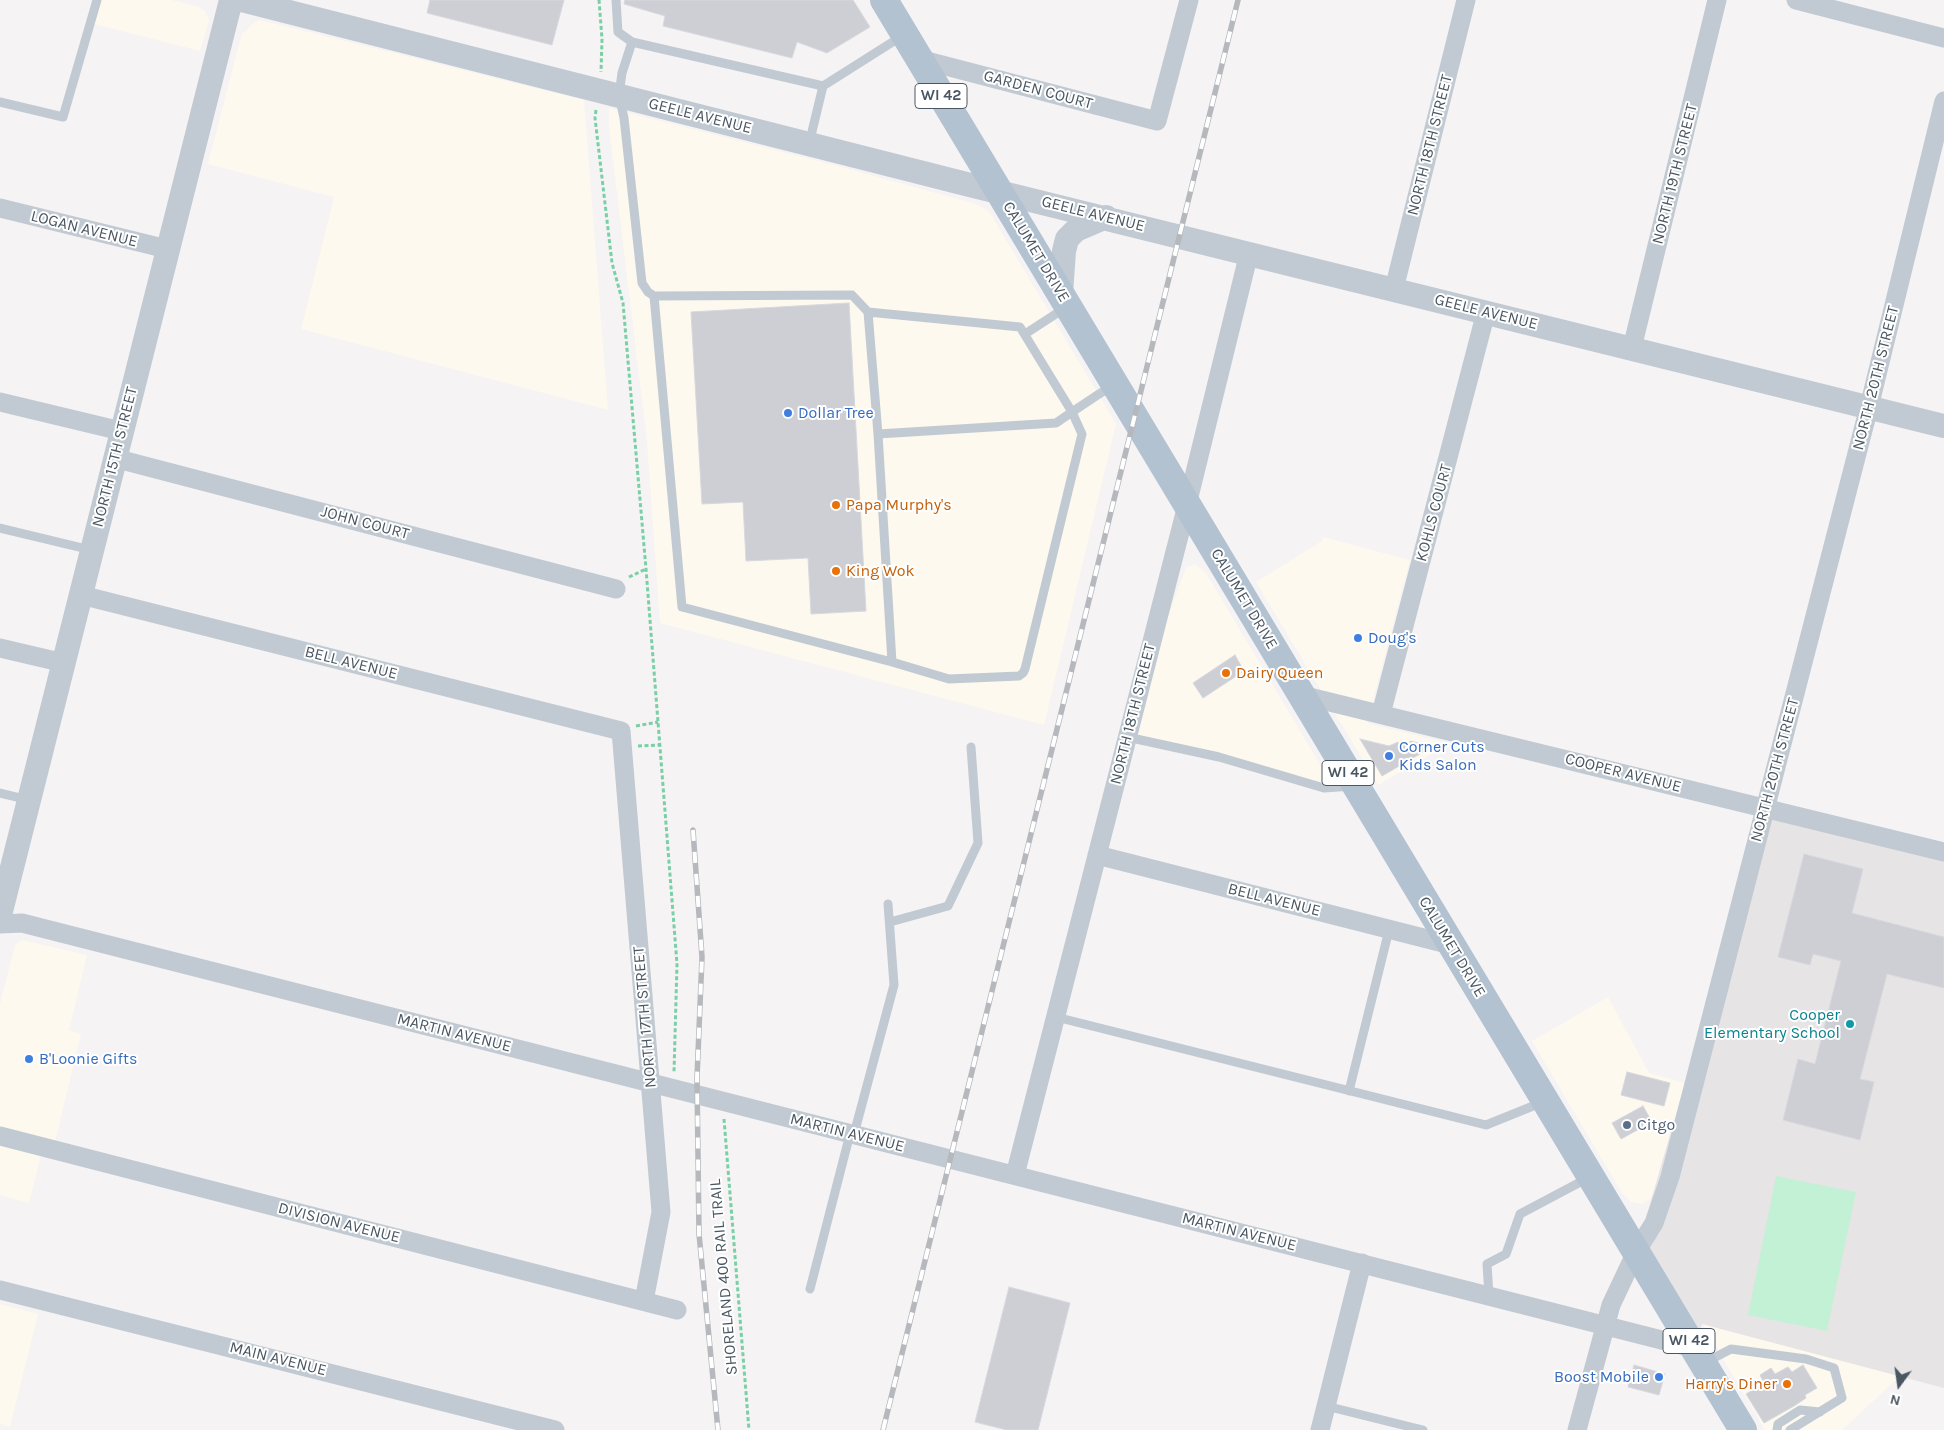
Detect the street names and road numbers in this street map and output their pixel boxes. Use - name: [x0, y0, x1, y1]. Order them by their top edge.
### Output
- street label: GARDEN COURT: [981, 66, 1095, 114]
- street label: NORTH 18TH STREET: [1403, 72, 1457, 218]
- road number: WI 42: [915, 84, 967, 108]
- street label: GEELE AVENUE: [646, 94, 754, 138]
- street label: NORTH 19TH STREET: [1648, 102, 1702, 246]
- street label: GEELE AVENUE: [1039, 192, 1147, 236]
- street label: CALUMET DRIVE: [998, 198, 1074, 306]
- street label: LOGAN AVENUE: [29, 206, 139, 252]
- street label: GEELE AVENUE: [1432, 290, 1540, 334]
- street label: NORTH 20TH STREET: [1849, 304, 1903, 452]
- street label: NORTH 15TH STREET: [88, 385, 142, 529]
- street label: KOHLS COURT: [1412, 462, 1456, 564]
- street label: JOHN COURT: [319, 502, 411, 544]
- street label: CALUMET DRIVE: [1206, 545, 1282, 653]
- street label: NORTH 18TH STREET: [1106, 641, 1160, 787]
- street label: BELL AVENUE: [303, 642, 399, 684]
- street label: NORTH 20TH STREET: [1747, 696, 1803, 844]
- street label: COOPER AVENUE: [1563, 749, 1683, 797]
- road number: WI 42: [1322, 760, 1374, 786]
- street label: BELL AVENUE: [1226, 879, 1322, 921]
- street label: CALUMET DRIVE: [1414, 893, 1490, 1001]
- street label: NORTH 17TH STREET: [629, 945, 661, 1089]
- street label: MARTIN AVENUE: [395, 1010, 513, 1056]
- street label: MARTIN AVENUE: [788, 1110, 906, 1156]
- street label: SHORELAND 400 RAIL TRAIL: [706, 1178, 742, 1376]
- street label: DIVISION AVENUE: [276, 1199, 402, 1247]
- street label: MARTIN AVENUE: [1180, 1209, 1298, 1255]
- road number: WI 42: [1663, 1328, 1715, 1354]
- street label: MAIN AVENUE: [228, 1338, 328, 1380]

